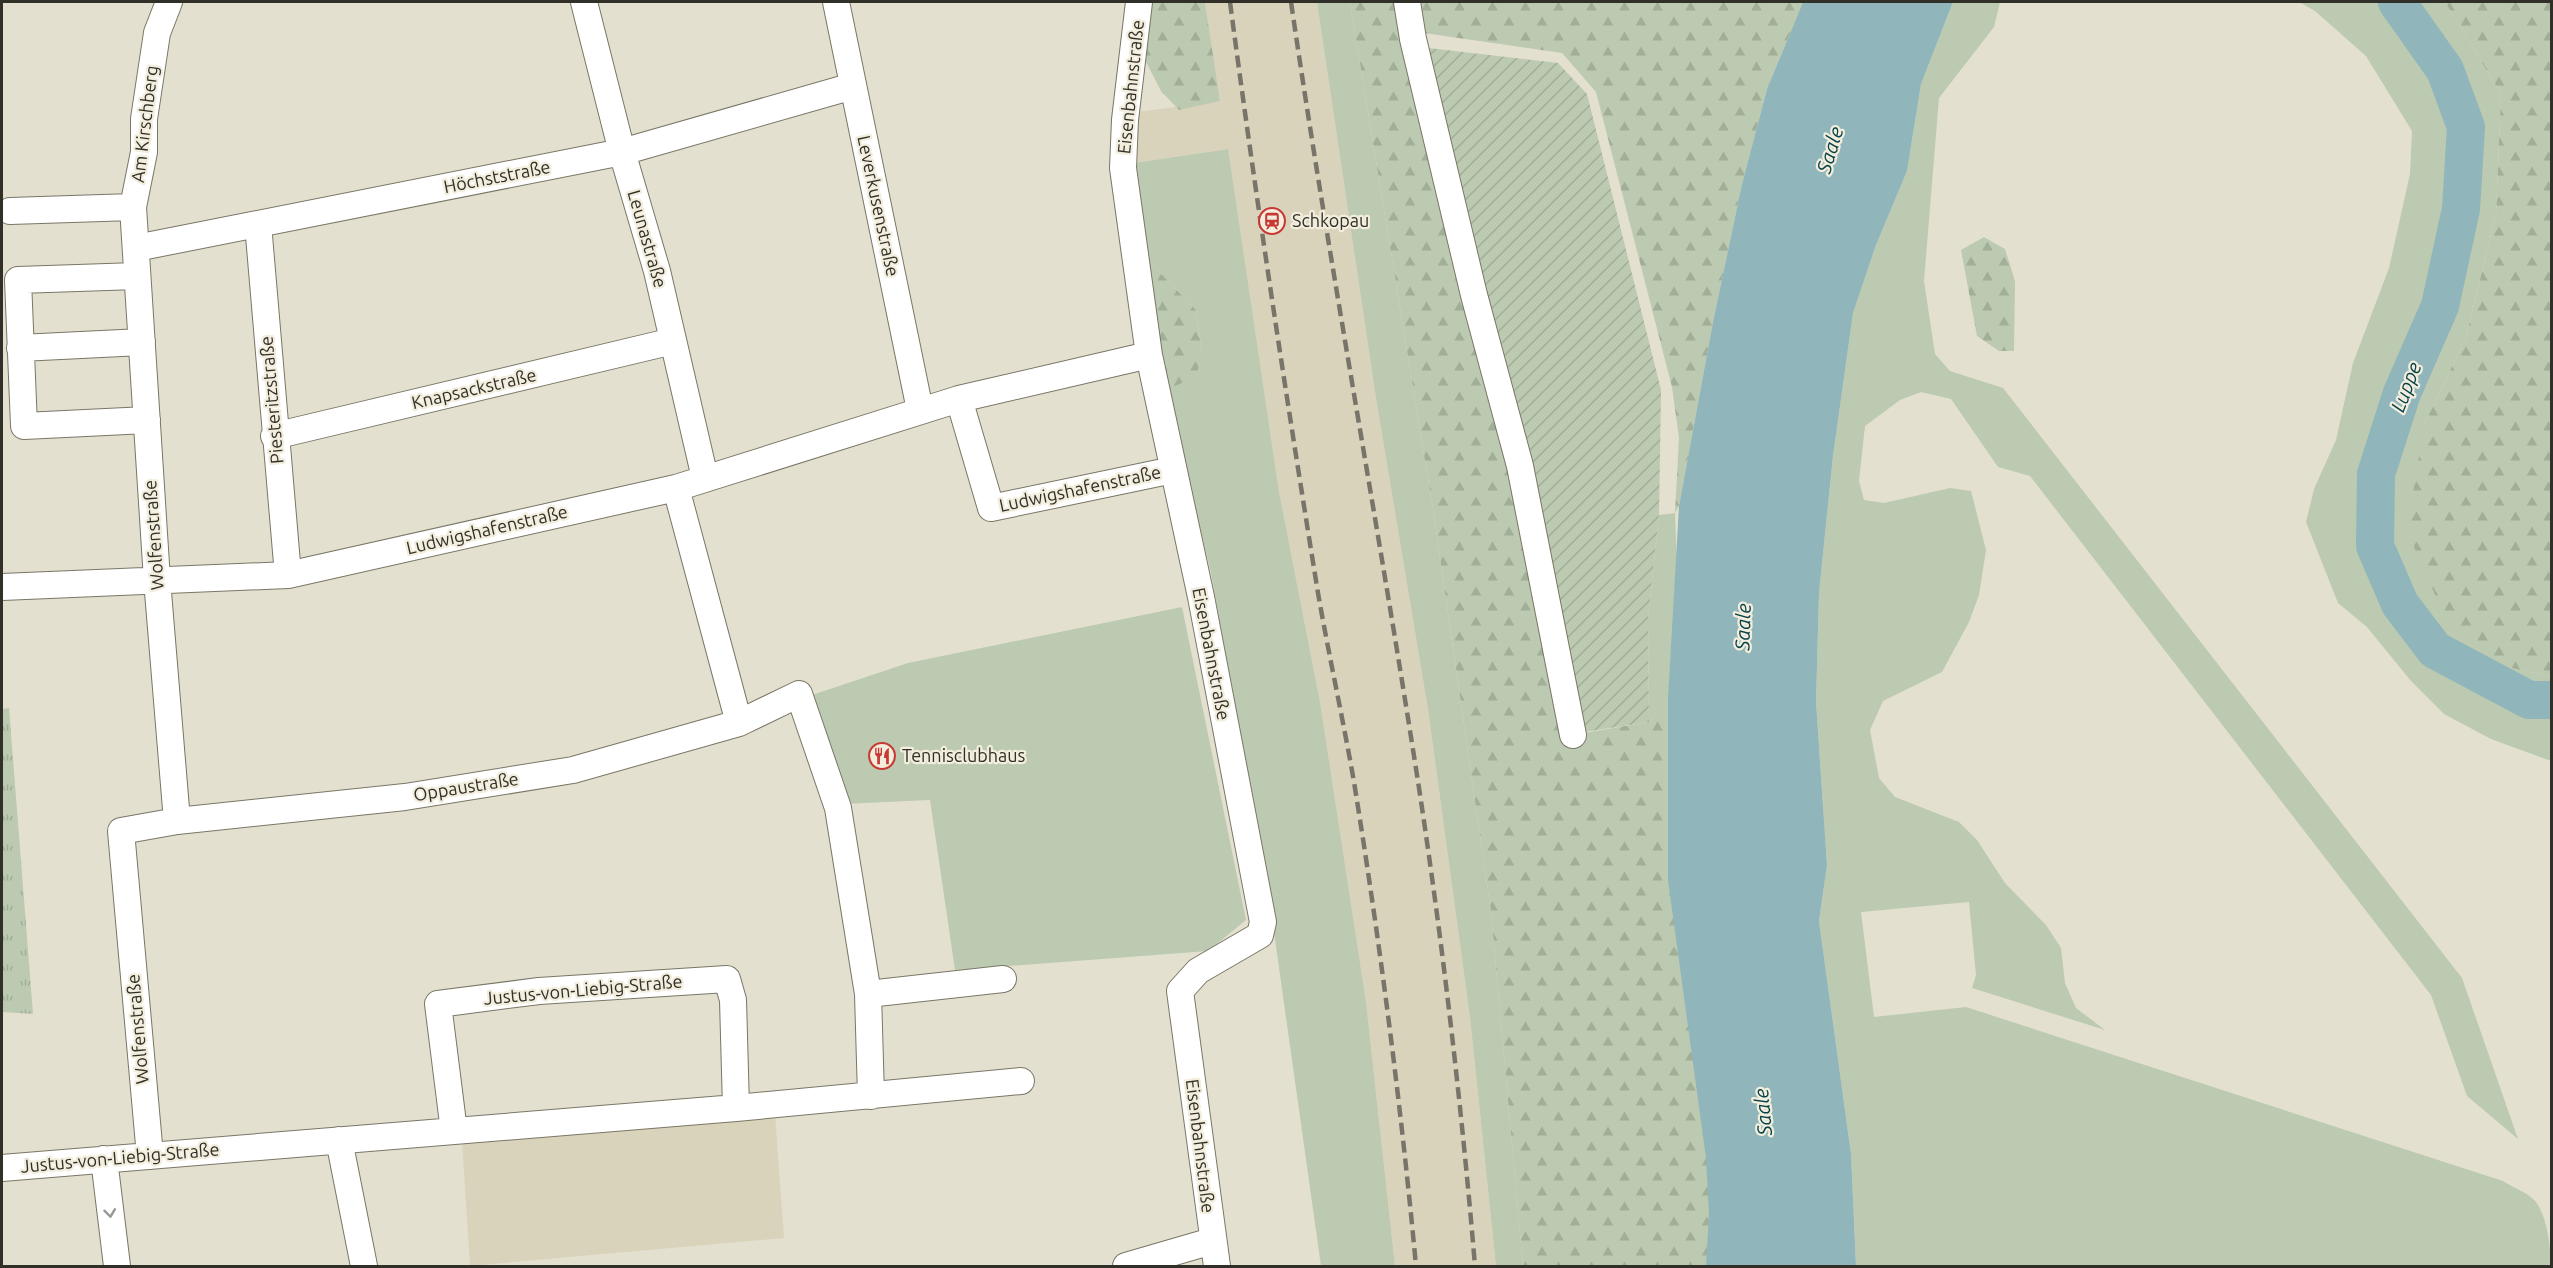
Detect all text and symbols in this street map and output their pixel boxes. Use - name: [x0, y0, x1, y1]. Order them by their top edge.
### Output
- street label: Eisenbahnstraße: [1113, 19, 1147, 155]
- street label: Am Kirschberg: [127, 64, 161, 184]
- water label: Saale: [1811, 124, 1847, 177]
- street label: Leverkusenstraße: [854, 133, 904, 278]
- street label: Höchststraße: [442, 156, 552, 196]
- street label: Leunastraße: [624, 188, 671, 290]
- station icon: Schkopau: [1257, 206, 1287, 236]
- place label: Schkopau: [1292, 210, 1369, 230]
- street label: Piesteritzstraße: [255, 335, 287, 465]
- water label: Luppe: [2386, 359, 2426, 415]
- street label: Knapsackstraße: [410, 364, 538, 412]
- street label: Ludwigshafenstraße: [997, 461, 1162, 515]
- street label: Wolfenstraße: [139, 479, 167, 591]
- street label: Ludwigshafenstraße: [404, 501, 569, 557]
- street label: Eisenbahnstraße: [1189, 586, 1235, 722]
- water label: Saale: [1730, 603, 1755, 652]
- restaurant icon: Tennisclubhaus: [867, 741, 897, 771]
- place label: Tennisclubhaus: [902, 745, 1026, 765]
- street label: Oppaustraße: [412, 768, 520, 804]
- street label: Justus-von-Liebig-Straße: [483, 970, 683, 1008]
- street label: Wolfenstraße: [122, 973, 152, 1085]
- street label: Eisenbahnstraße: [1183, 1078, 1219, 1214]
- water label: Saale: [1749, 1088, 1776, 1138]
- street label: Justus-von-Liebig-Straße: [20, 1138, 220, 1176]
- one-way arrow: [103, 1208, 116, 1218]

